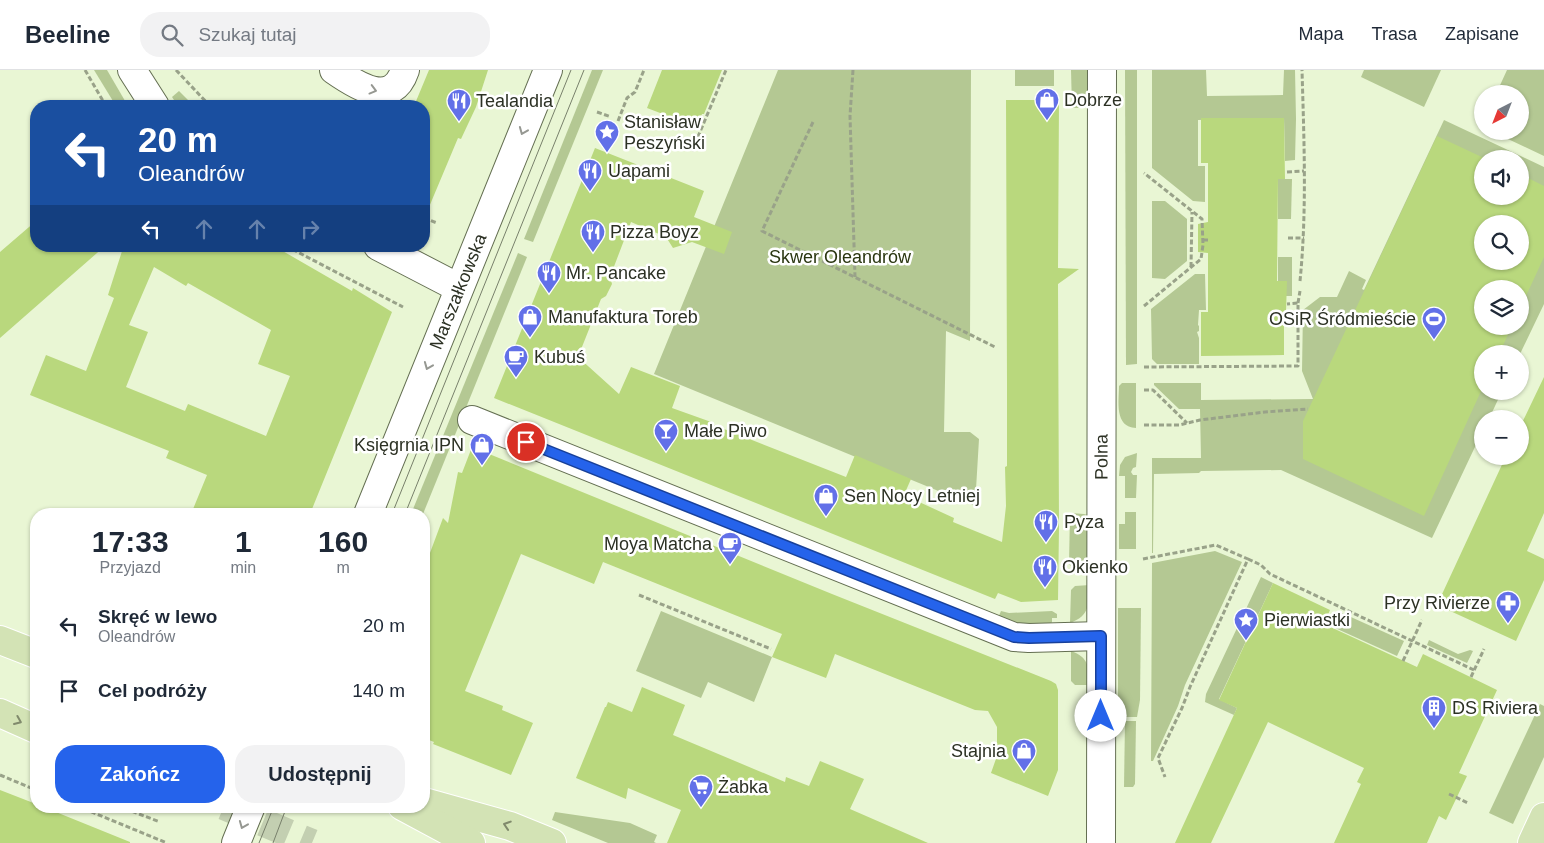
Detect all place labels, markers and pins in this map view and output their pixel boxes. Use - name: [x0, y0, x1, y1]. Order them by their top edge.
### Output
- shop icon: Dobrze: [1034, 87, 1060, 121]
- restaurant icon: Tealandia: [446, 88, 472, 122]
- place label: Dobrze: [1064, 90, 1122, 110]
- place label: Tealandia: [476, 91, 554, 111]
- place label: Stanisław Peszyński: [624, 112, 705, 153]
- place icon: Stanisław Peszyński: [594, 119, 620, 153]
- restaurant icon: Uapami: [577, 158, 603, 192]
- place label: Uapami: [608, 161, 670, 181]
- restaurant icon: Pizza Boyz: [580, 219, 606, 253]
- place label: Pizza Boyz: [610, 222, 699, 242]
- restaurant icon: Mr. Pancake: [536, 260, 562, 294]
- place label: Mr. Pancake: [566, 263, 666, 283]
- shop icon: Manufaktura Toreb: [517, 304, 543, 338]
- sports icon: OSiR Śródmieście: [1421, 306, 1447, 340]
- place label: Manufaktura Toreb: [548, 307, 698, 327]
- place label: OSiR Śródmieście: [1269, 308, 1416, 329]
- cafe icon: Kubuś: [503, 344, 529, 378]
- place label: Kubuś: [534, 347, 585, 367]
- bar icon: Małe Piwo: [653, 418, 679, 452]
- pin: [505, 421, 547, 463]
- place label: Małe Piwo: [684, 421, 767, 441]
- shop icon: Księgrnia IPN: [469, 432, 495, 466]
- place label: Księgrnia IPN: [354, 435, 464, 455]
- shop icon: Sen Nocy Letniej: [813, 483, 839, 517]
- place label: Sen Nocy Letniej: [844, 486, 980, 506]
- restaurant icon: Pyza: [1033, 509, 1059, 543]
- place label: Pyza: [1064, 512, 1105, 532]
- cafe icon: Moya Matcha: [717, 531, 743, 565]
- place label: Moya Matcha: [604, 534, 713, 554]
- restaurant icon: Okienko: [1032, 554, 1058, 588]
- place label: Okienko: [1062, 557, 1128, 577]
- pharmacy icon: Przy Rivierze: [1495, 590, 1521, 624]
- place label: Przy Rivierze: [1384, 593, 1490, 613]
- place icon: Pierwiastki: [1233, 607, 1259, 641]
- place label: Pierwiastki: [1264, 610, 1350, 630]
- building icon: DS Riviera: [1421, 695, 1447, 729]
- place label: DS Riviera: [1452, 698, 1539, 718]
- shop icon: Stajnia: [1011, 738, 1037, 772]
- place label: Stajnia: [951, 741, 1007, 761]
- supermarket icon: Żabka: [688, 774, 714, 808]
- place label: Żabka: [718, 777, 769, 797]

